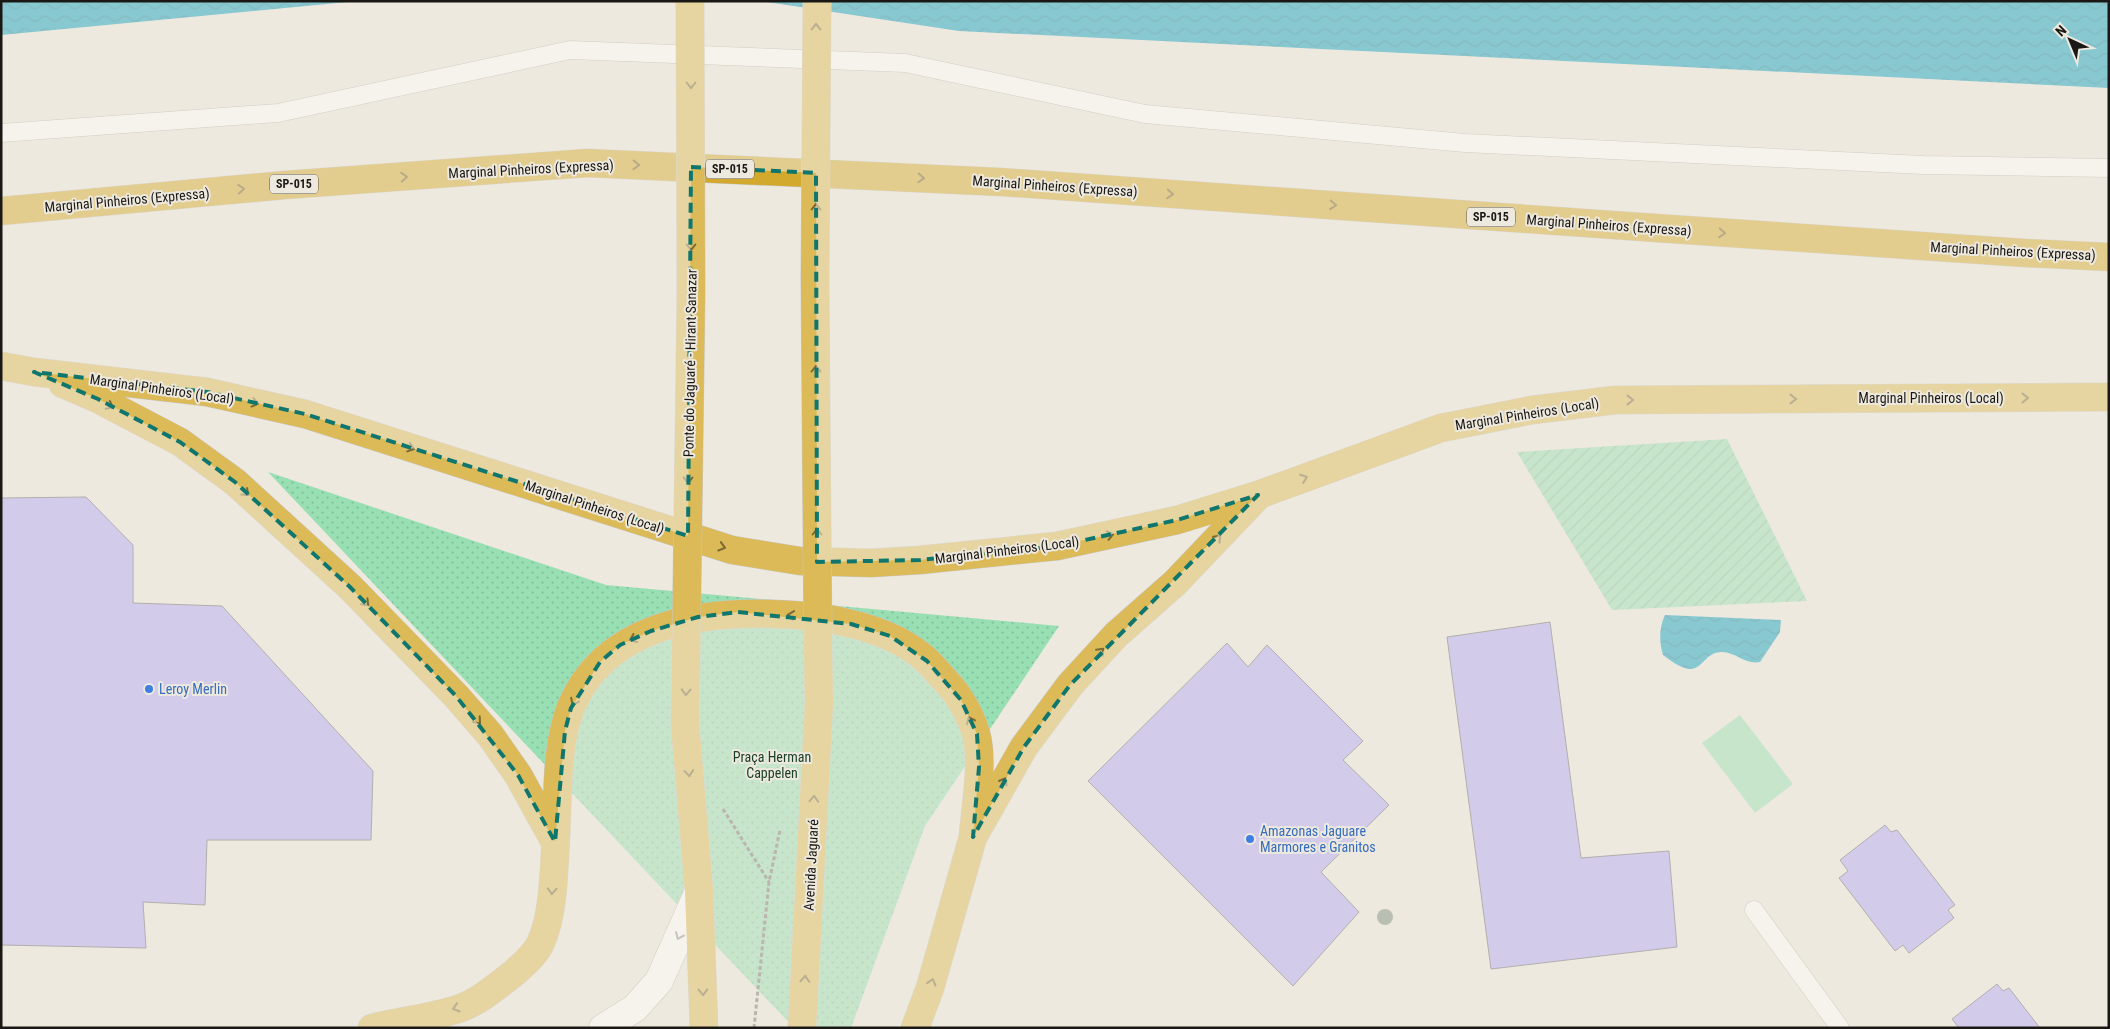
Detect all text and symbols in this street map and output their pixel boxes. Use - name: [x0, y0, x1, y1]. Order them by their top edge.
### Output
- north arrow: [2045, 15, 2095, 65]
- text: N: [2052, 22, 2070, 39]
- one-way arrow: [811, 23, 821, 30]
- one-way arrow: [686, 82, 696, 89]
- street label: Marginal Pinheiros (Expressa): [448, 157, 614, 182]
- one-way arrow: [632, 159, 640, 170]
- road number: SP-015: [706, 160, 754, 178]
- one-way arrow: [400, 171, 408, 182]
- street label: Marginal Pinheiros (Expressa): [972, 172, 1138, 201]
- one-way arrow: [917, 173, 925, 184]
- road number: SP-015: [270, 174, 318, 193]
- one-way arrow: [238, 184, 246, 195]
- street label: Marginal Pinheiros (Expressa): [44, 185, 210, 216]
- one-way arrow: [1167, 188, 1175, 199]
- one-way arrow: [1329, 200, 1337, 211]
- one-way arrow: [811, 203, 821, 210]
- road number: SP-015: [1467, 208, 1515, 226]
- street label: Marginal Pinheiros (Expressa): [1526, 211, 1692, 240]
- one-way arrow: [1718, 227, 1726, 238]
- street label: Marginal Pinheiros (Expressa): [1930, 239, 2096, 264]
- one-way arrow: [686, 244, 696, 252]
- street label: Ponte do Jaguaré - Hirant Sanazar: [680, 269, 700, 457]
- one-way arrow: [811, 365, 821, 373]
- street label: Marginal Pinheiros (Local): [89, 371, 235, 408]
- street label: Marginal Pinheiros (Local): [1858, 390, 2004, 407]
- one-way arrow: [2022, 393, 2030, 403]
- one-way arrow: [1790, 394, 1797, 404]
- street label: Marginal Pinheiros (Local): [1454, 395, 1600, 434]
- one-way arrow: [1627, 395, 1635, 405]
- one-way arrow: [250, 397, 259, 408]
- one-way arrow: [105, 399, 114, 409]
- one-way arrow: [406, 442, 415, 452]
- one-way arrow: [1299, 474, 1308, 484]
- one-way arrow: [683, 476, 694, 484]
- street label: Marginal Pinheiros (Local): [523, 477, 667, 538]
- one-way arrow: [241, 487, 250, 496]
- one-way arrow: [812, 528, 822, 536]
- one-way arrow: [1106, 530, 1115, 541]
- street label: Marginal Pinheiros (Local): [934, 533, 1080, 568]
- one-way arrow: [1212, 535, 1221, 544]
- one-way arrow: [717, 541, 725, 551]
- one-way arrow: [360, 597, 369, 606]
- one-way arrow: [787, 610, 795, 621]
- one-way arrow: [629, 633, 638, 644]
- one-way arrow: [1095, 648, 1104, 657]
- place label: Leroy Merlin: [159, 681, 227, 697]
- marker: Leroy Merlin: [143, 683, 155, 695]
- one-way arrow: [681, 688, 691, 696]
- one-way arrow: [570, 697, 580, 706]
- one-way arrow: [472, 716, 481, 725]
- one-way arrow: [966, 716, 976, 725]
- park label: Praça Herman Cappelen: [733, 749, 811, 781]
- one-way arrow: [684, 769, 695, 777]
- one-way arrow: [998, 777, 1008, 786]
- one-way arrow: [809, 795, 819, 803]
- street label: Avenida Jaguaré: [801, 818, 821, 911]
- place label: Amazonas Jaguare Marmores e Granitos: [1260, 823, 1376, 855]
- marker: Amazonas Jaguare Marmores e Granitos: [1244, 833, 1256, 845]
- one-way arrow: [547, 887, 558, 895]
- one-way arrow: [675, 931, 686, 940]
- one-way arrow: [799, 975, 810, 983]
- one-way arrow: [926, 978, 936, 987]
- one-way arrow: [697, 989, 708, 997]
- one-way arrow: [452, 1003, 460, 1013]

